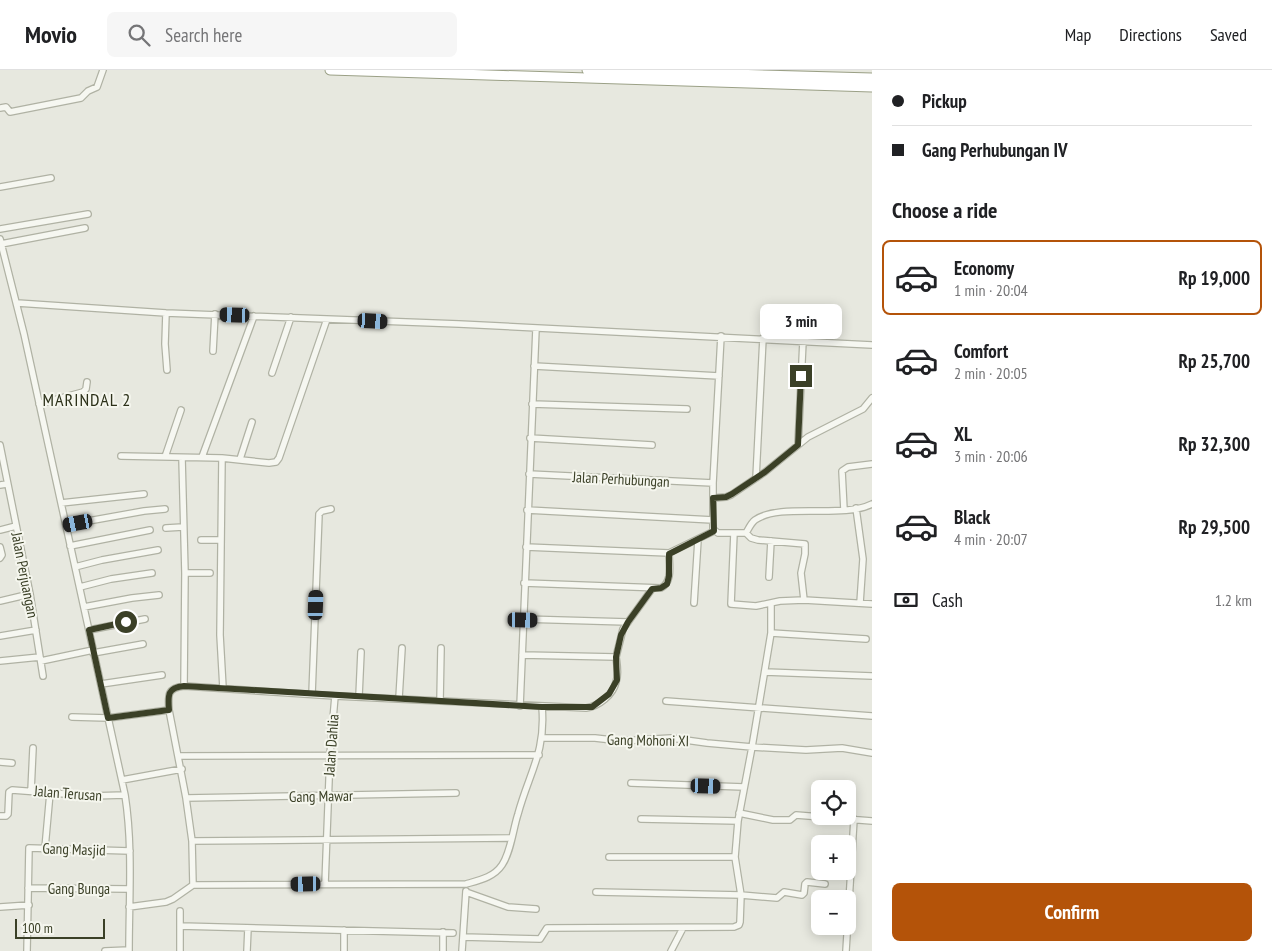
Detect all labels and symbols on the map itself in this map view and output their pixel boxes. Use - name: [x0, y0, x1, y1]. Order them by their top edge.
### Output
- callout: 3 min: [760, 304, 842, 338]
- car: [219, 307, 250, 323]
- car: [357, 313, 388, 329]
- route end: [790, 365, 812, 387]
- district label: MARINDAL 2: [43, 388, 131, 411]
- street label: Jalan Perhubungan: [571, 467, 670, 491]
- car: [61, 513, 94, 533]
- street label: Jalan Perjuangan: [7, 530, 43, 619]
- car: [307, 590, 324, 620]
- route start: [115, 611, 137, 633]
- car: [507, 612, 538, 628]
- street label: Jalan Dahlia: [319, 713, 343, 778]
- street label: Gang Mohoni XI: [607, 730, 689, 750]
- car: [690, 778, 721, 794]
- street label: Jalan Terusan: [32, 781, 103, 805]
- street label: Gang Mawar: [289, 786, 354, 806]
- street label: Gang Masjid: [42, 838, 106, 860]
- car: [290, 876, 321, 892]
- street label: Gang Bunga: [48, 879, 110, 898]
- scale bar: [15, 916, 105, 939]

